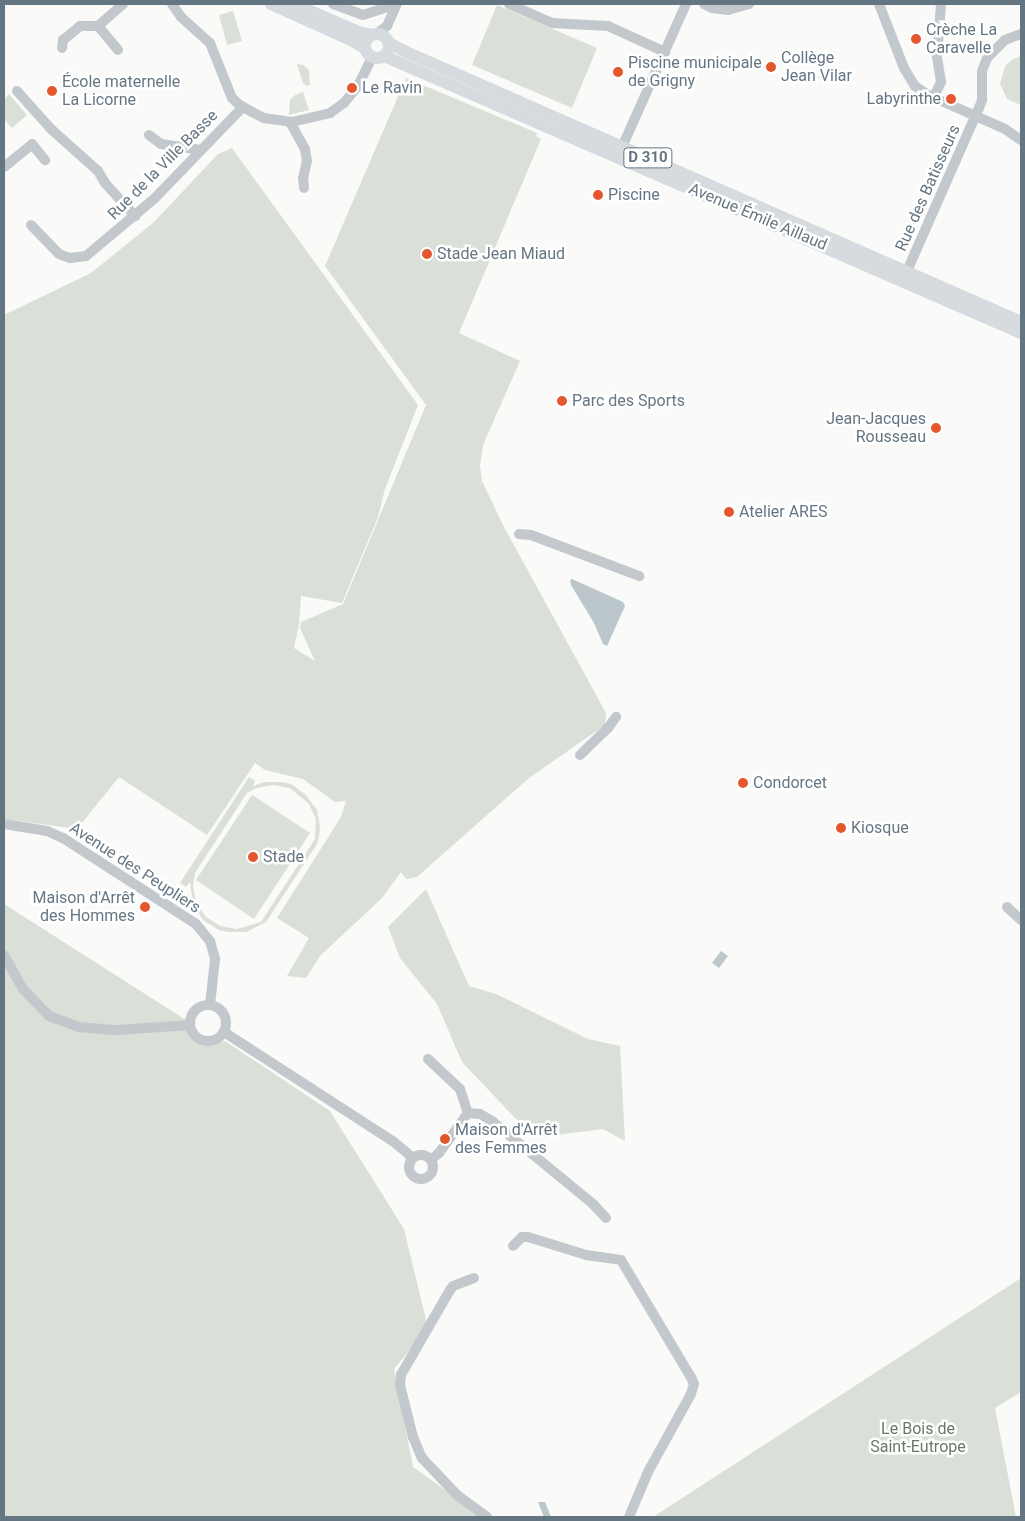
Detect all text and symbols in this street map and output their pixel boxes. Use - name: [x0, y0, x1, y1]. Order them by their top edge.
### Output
- place label: Crèche La Caravelle: [926, 20, 997, 58]
- marker: Crèche La Caravelle: [910, 33, 922, 45]
- place label: Collège Jean Vilar: [781, 48, 852, 86]
- place label: Piscine municipale de Grigny: [628, 53, 762, 91]
- marker: Collège Jean Vilar: [765, 61, 777, 73]
- marker: Piscine municipale de Grigny: [612, 66, 624, 78]
- place label: École maternelle La Licorne: [62, 72, 180, 110]
- place label: Le Ravin: [362, 78, 422, 98]
- marker: Le Ravin: [346, 82, 358, 94]
- marker: École maternelle La Licorne: [46, 85, 58, 97]
- place label: Labyrinthe: [867, 89, 941, 109]
- marker: Labyrinthe: [945, 93, 957, 105]
- street label: Rue de la Ville Basse: [104, 106, 222, 224]
- street label: Rue des Batisseurs: [892, 122, 964, 254]
- road number: D 310: [623, 146, 673, 170]
- street label: Avenue Émile Aillaud: [686, 179, 830, 255]
- place label: Piscine: [608, 185, 660, 205]
- marker: Piscine: [592, 189, 604, 201]
- place label: Stade Jean Miaud: [437, 244, 565, 264]
- marker: Stade Jean Miaud: [421, 248, 433, 260]
- place label: Parc des Sports: [572, 391, 685, 411]
- marker: Parc des Sports: [556, 395, 568, 407]
- place label: Jean-Jacques Rousseau: [826, 409, 926, 447]
- marker: Jean-Jacques Rousseau: [930, 422, 942, 434]
- place label: Atelier ARES: [739, 502, 828, 522]
- marker: Atelier ARES: [723, 506, 735, 518]
- place label: Condorcet: [753, 773, 827, 793]
- marker: Condorcet: [737, 777, 749, 789]
- street label: Avenue des Peupliers: [66, 818, 204, 918]
- place label: Kiosque: [851, 818, 909, 838]
- marker: Kiosque: [835, 822, 847, 834]
- place label: Stade: [263, 847, 304, 867]
- marker: Stade: [247, 851, 259, 863]
- place label: Maison d'Arrêt des Hommes: [33, 888, 135, 926]
- marker: Maison d'Arrêt des Hommes: [139, 901, 151, 913]
- place label: Maison d'Arrêt des Femmes: [455, 1120, 557, 1158]
- marker: Maison d'Arrêt des Femmes: [439, 1133, 451, 1145]
- park label: Le Bois de Saint-Eutrope: [870, 1419, 966, 1457]

